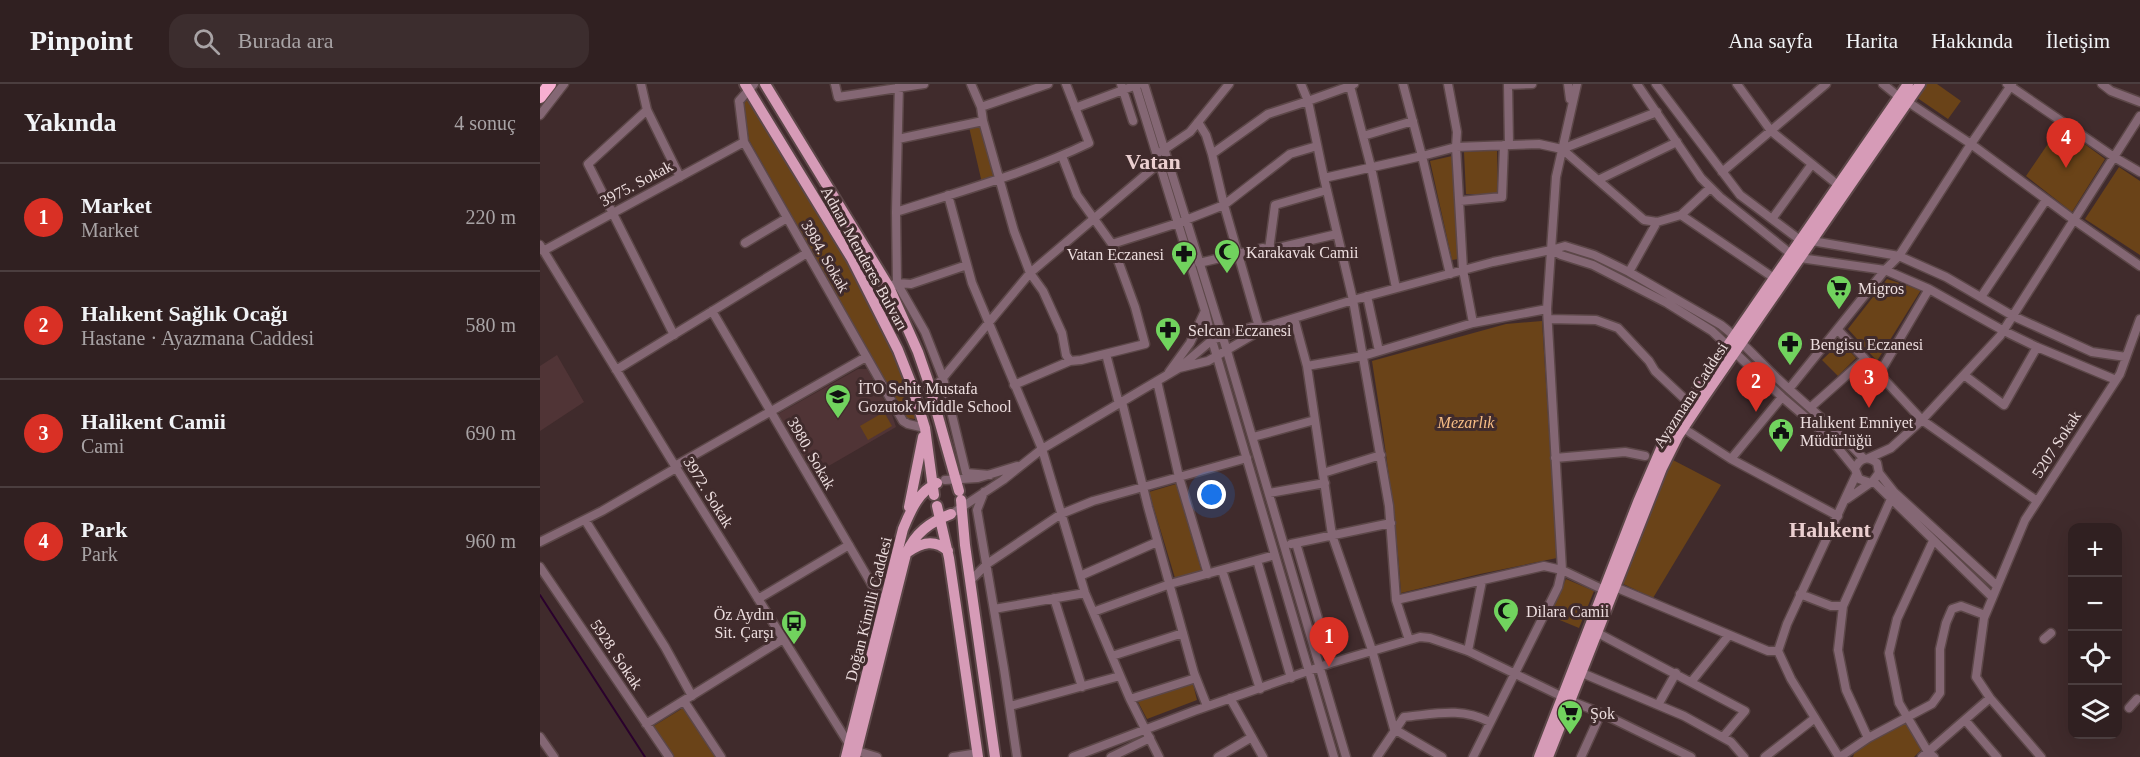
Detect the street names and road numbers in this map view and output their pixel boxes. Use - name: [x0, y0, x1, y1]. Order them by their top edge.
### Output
- street label: 3975. Sokak: [597, 157, 676, 210]
- street label: Adnan Menderes Bulvarı: [818, 183, 911, 334]
- street label: 3984. Sokak: [798, 217, 853, 295]
- street label: Ayazmana Caddesi: [1650, 339, 1732, 452]
- street label: 5207 Sokak: [2029, 408, 2084, 481]
- street label: 3980. Sokak: [784, 414, 839, 492]
- street label: 3972. Sokak: [680, 454, 737, 531]
- street label: Doğan Kimilli Caddesi: [842, 535, 896, 683]
- street label: 5928. Sokak: [587, 616, 646, 692]

